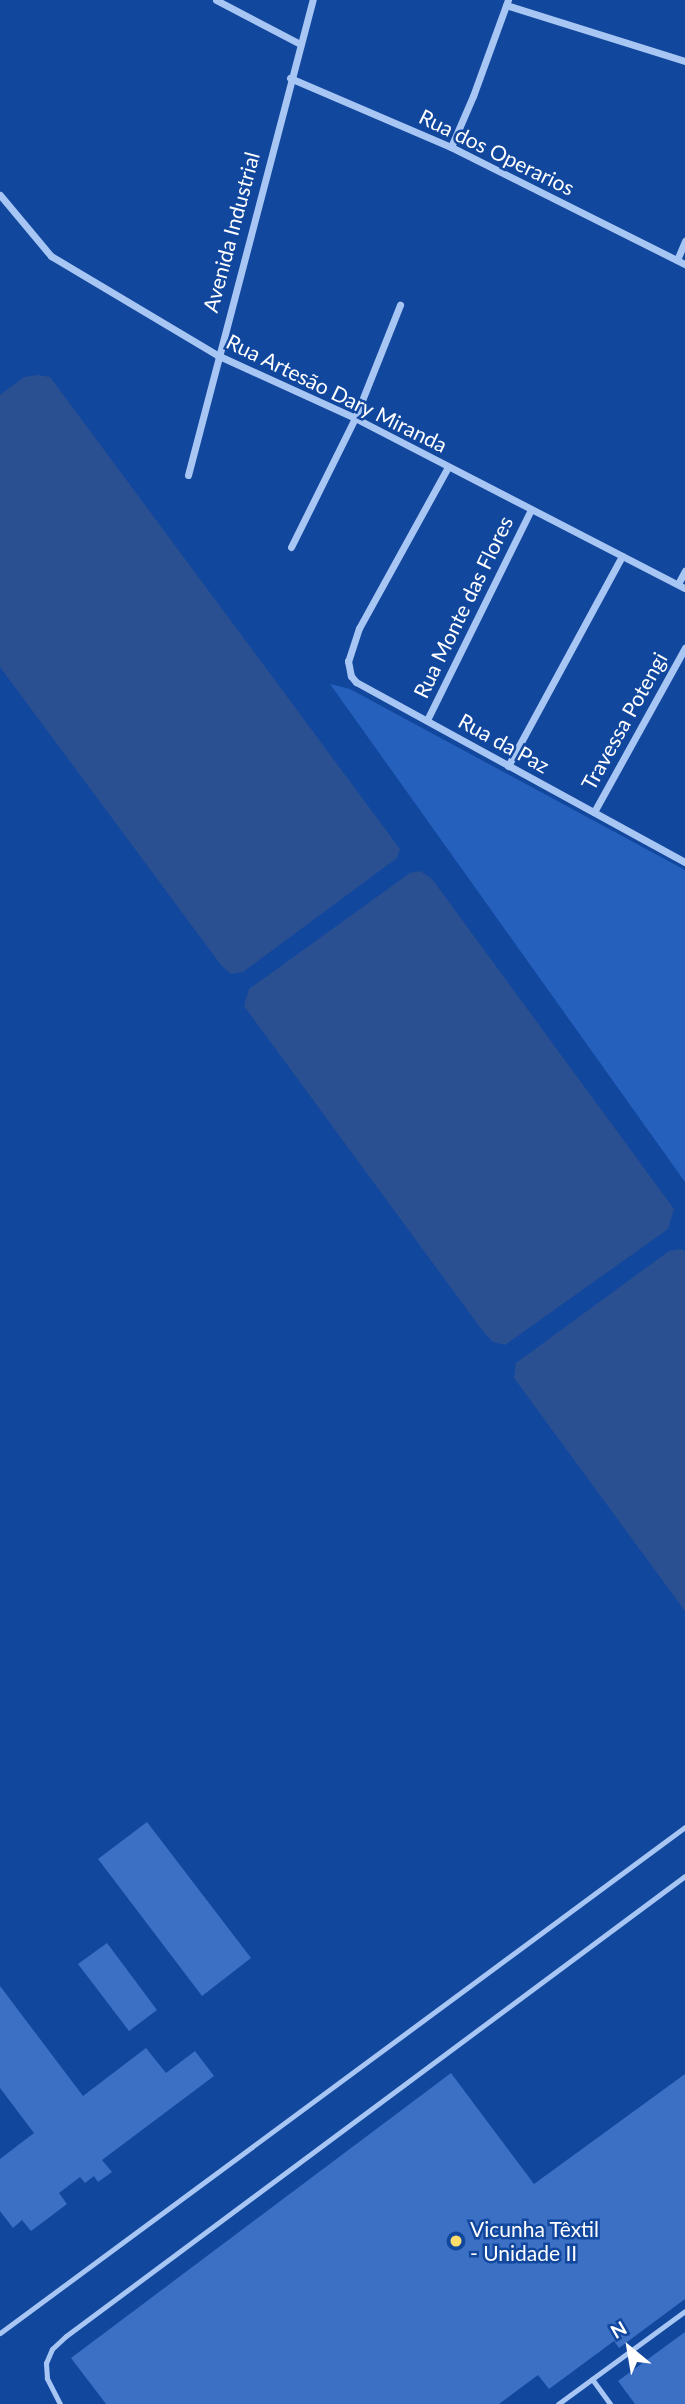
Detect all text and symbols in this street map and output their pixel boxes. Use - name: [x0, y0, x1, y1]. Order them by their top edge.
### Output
- street label: Rua dos Operarios: [415, 104, 579, 200]
- street label: Avenida Industrial: [197, 149, 265, 315]
- street label: Rua Artesão Dary Miranda: [222, 328, 452, 458]
- street label: Rua Monte das Flores: [408, 512, 518, 702]
- street label: Travessa Potengi: [576, 648, 672, 794]
- street label: Rua da Paz: [454, 708, 554, 778]
- place label: Vicunha Têxtil - Unidade II: [470, 2216, 600, 2266]
- marker: Vicunha Têxtil - Unidade II: [448, 2233, 464, 2249]
- north arrow: [594, 2313, 664, 2383]
- text: N: [606, 2316, 630, 2343]

